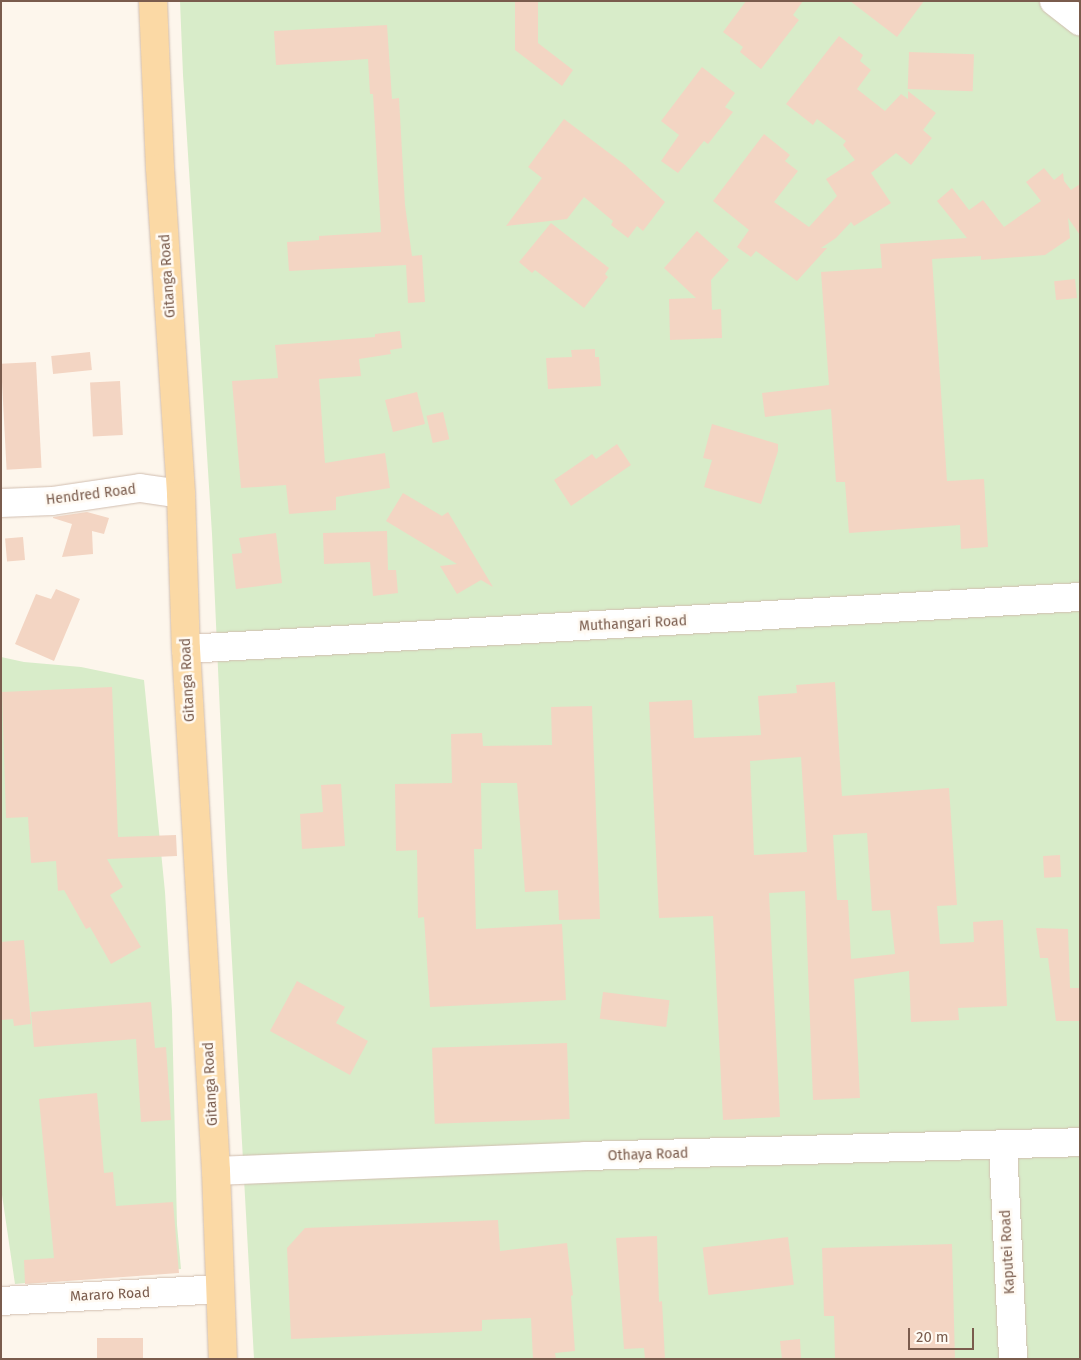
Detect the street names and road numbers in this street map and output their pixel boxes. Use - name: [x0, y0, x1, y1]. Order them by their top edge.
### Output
- street label: Gitanga Road: [157, 233, 179, 319]
- street label: Hendred Road: [45, 481, 137, 509]
- street label: Muthangari Road: [579, 613, 687, 635]
- street label: Gitanga Road: [177, 638, 199, 722]
- street label: Gitanga Road: [200, 1042, 222, 1126]
- street label: Othaya Road: [607, 1145, 689, 1165]
- street label: Kaputei Road: [997, 1209, 1019, 1295]
- street label: Mararo Road: [70, 1285, 150, 1305]

